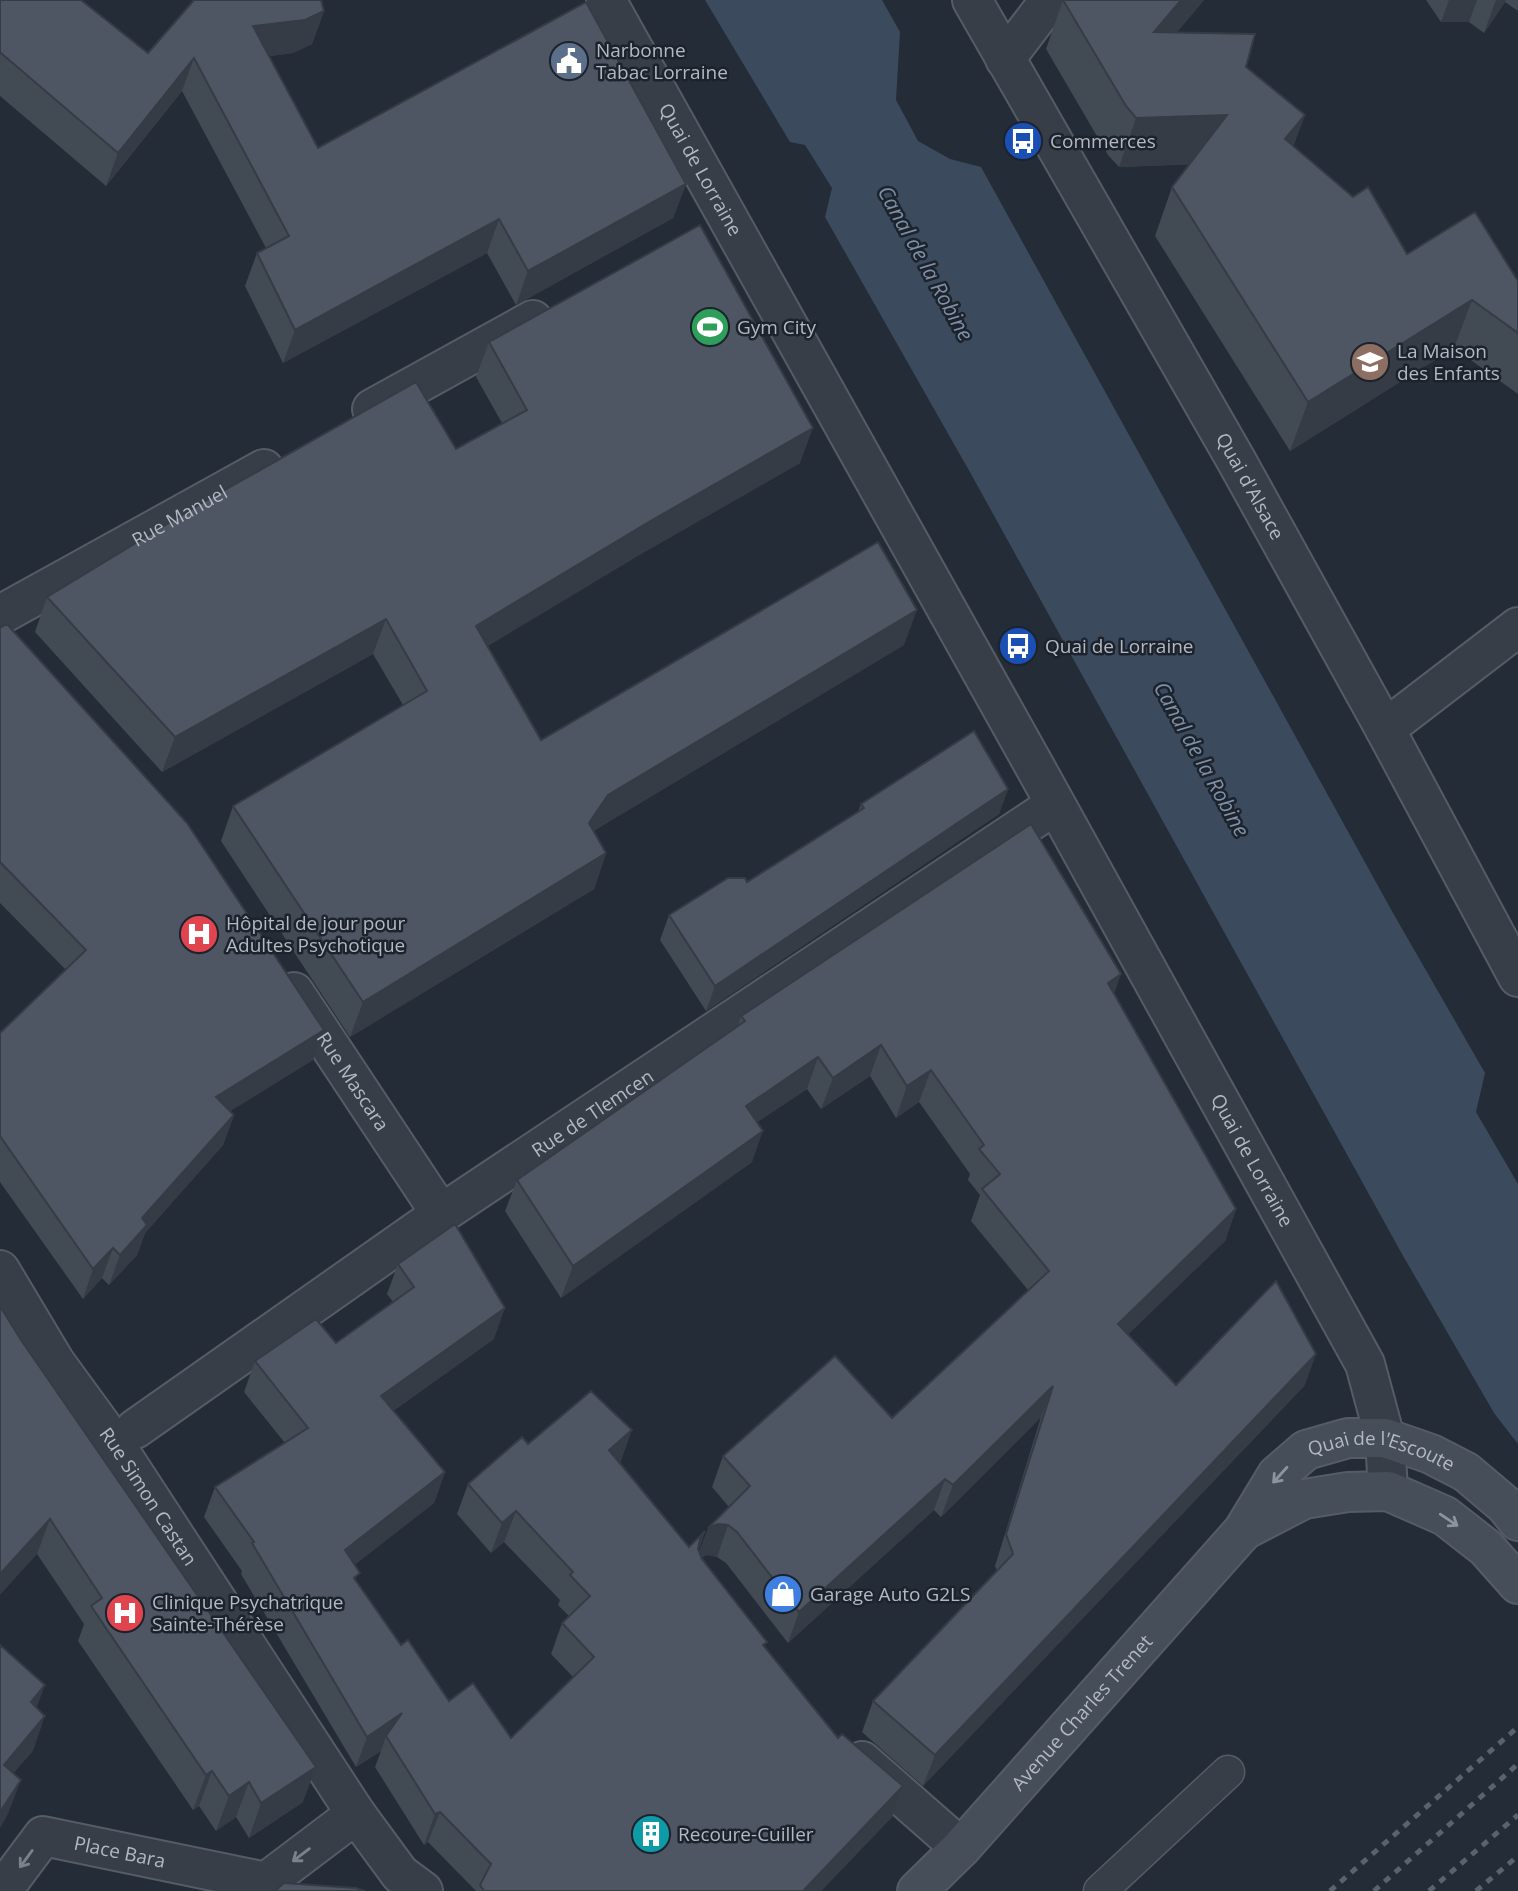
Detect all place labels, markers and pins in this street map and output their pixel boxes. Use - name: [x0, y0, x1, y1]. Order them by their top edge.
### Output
- place label: Narbonne Tabac Lorraine: [596, 37, 728, 85]
- public building icon: Narbonne Tabac Lorraine: [548, 40, 590, 82]
- bus stop icon: Commerces: [1002, 120, 1044, 162]
- place label: Commerces: [1050, 128, 1156, 154]
- sports icon: Gym City: [689, 306, 731, 348]
- place label: Gym City: [737, 314, 816, 340]
- place label: La Maison des Enfants: [1397, 338, 1500, 386]
- school or university icon: La Maison des Enfants: [1349, 341, 1391, 383]
- bus stop icon: Quai de Lorraine: [997, 625, 1039, 667]
- place label: Quai de Lorraine: [1045, 633, 1194, 659]
- place label: Hôpital de jour pour Adultes Psychotique: [226, 910, 405, 958]
- hospital icon: Hôpital de jour pour Adultes Psychotique: [178, 913, 220, 955]
- shop icon: Garage Auto G2LS: [762, 1573, 804, 1615]
- place label: Garage Auto G2LS: [810, 1581, 970, 1607]
- place label: Clinique Psychatrique Sainte-Thérèse: [152, 1589, 343, 1637]
- hospital icon: Clinique Psychatrique Sainte-Thérèse: [104, 1592, 146, 1634]
- building icon: Recoure-Cuiller: [630, 1813, 672, 1855]
- place label: Recoure-Cuiller: [678, 1821, 814, 1847]

